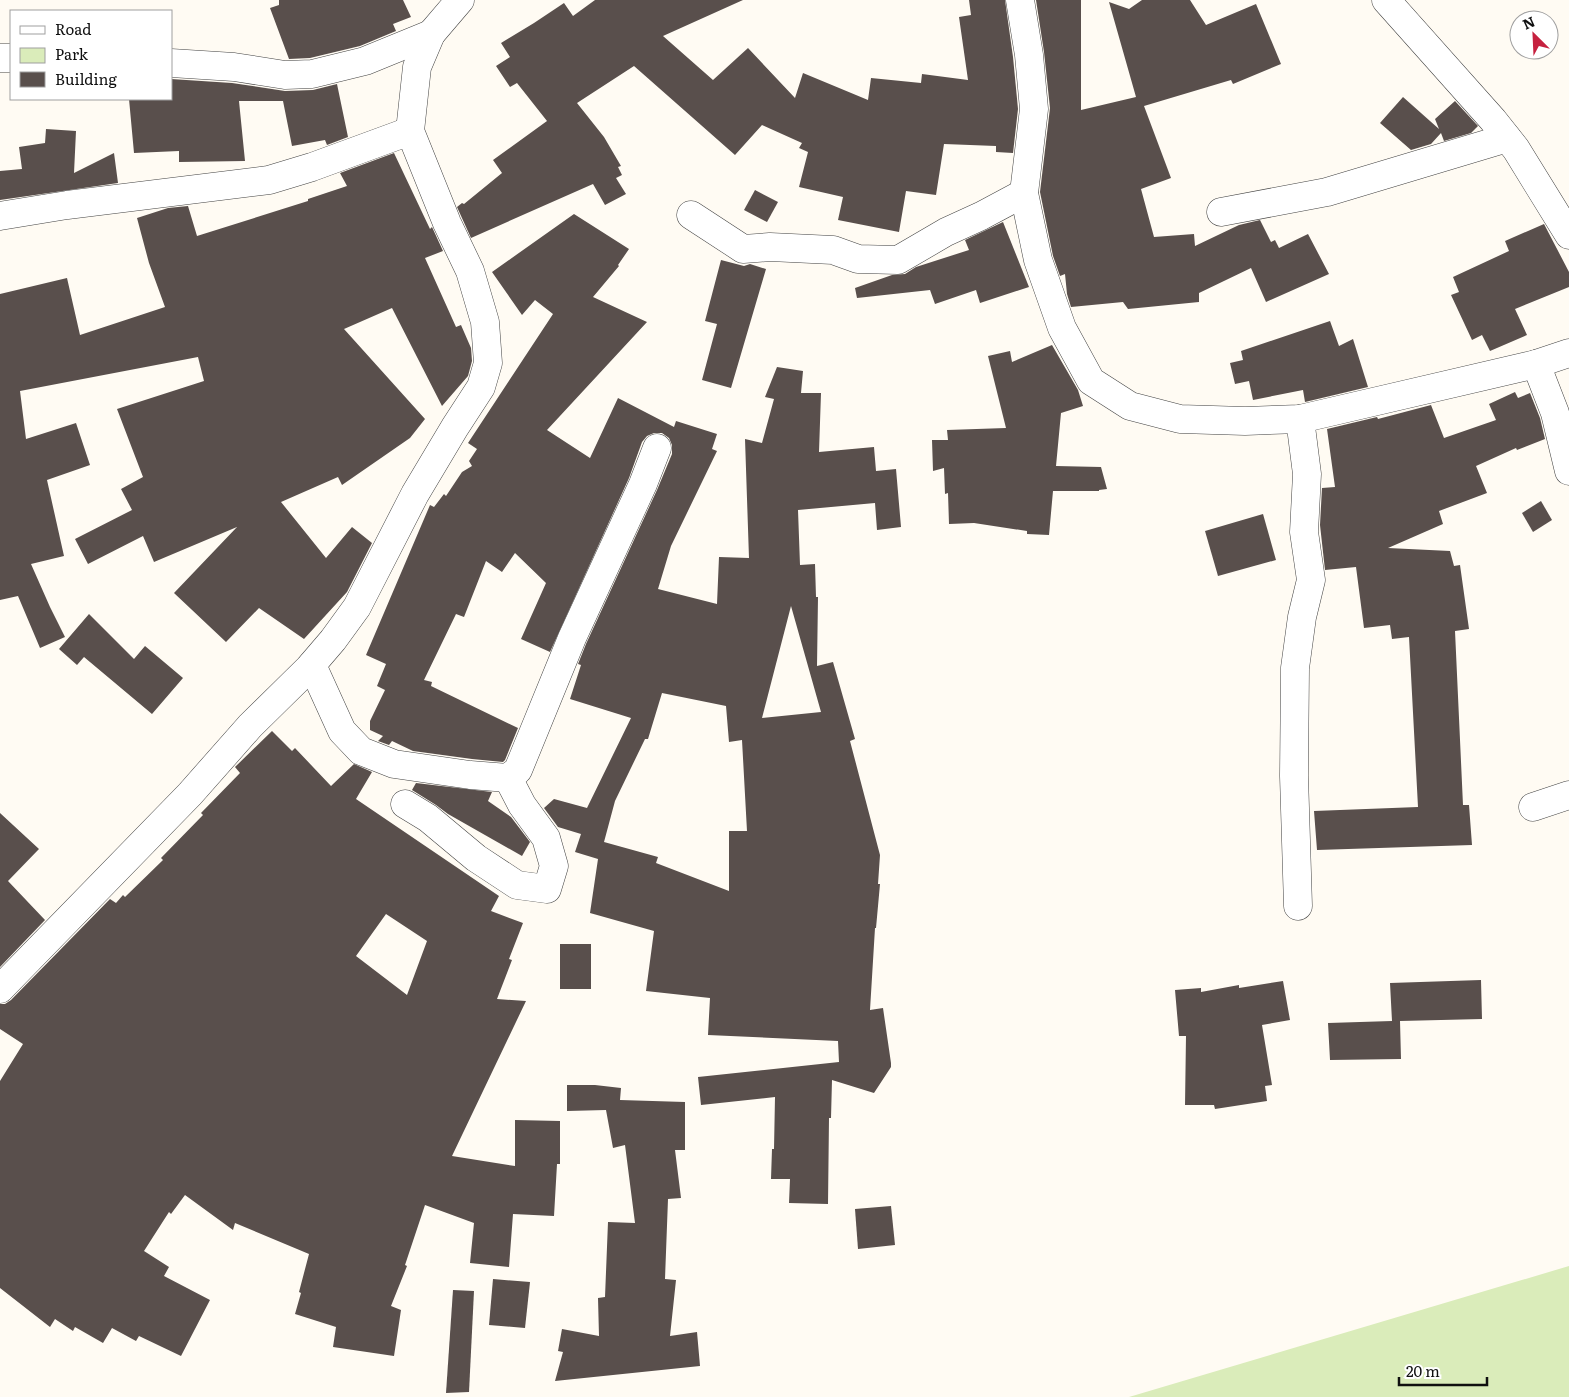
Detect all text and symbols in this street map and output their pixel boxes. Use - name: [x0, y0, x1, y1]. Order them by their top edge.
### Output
- legend: [10, 10, 172, 100]
- north arrow: [1509, 10, 1559, 60]
- text: N: [1519, 11, 1538, 34]
- text: Road: [55, 17, 91, 40]
- text: Park: [55, 42, 89, 65]
- text: Building: [55, 67, 117, 90]
- scale bar: [1399, 1354, 1486, 1386]
- text: 20 m: [1406, 1359, 1440, 1382]

